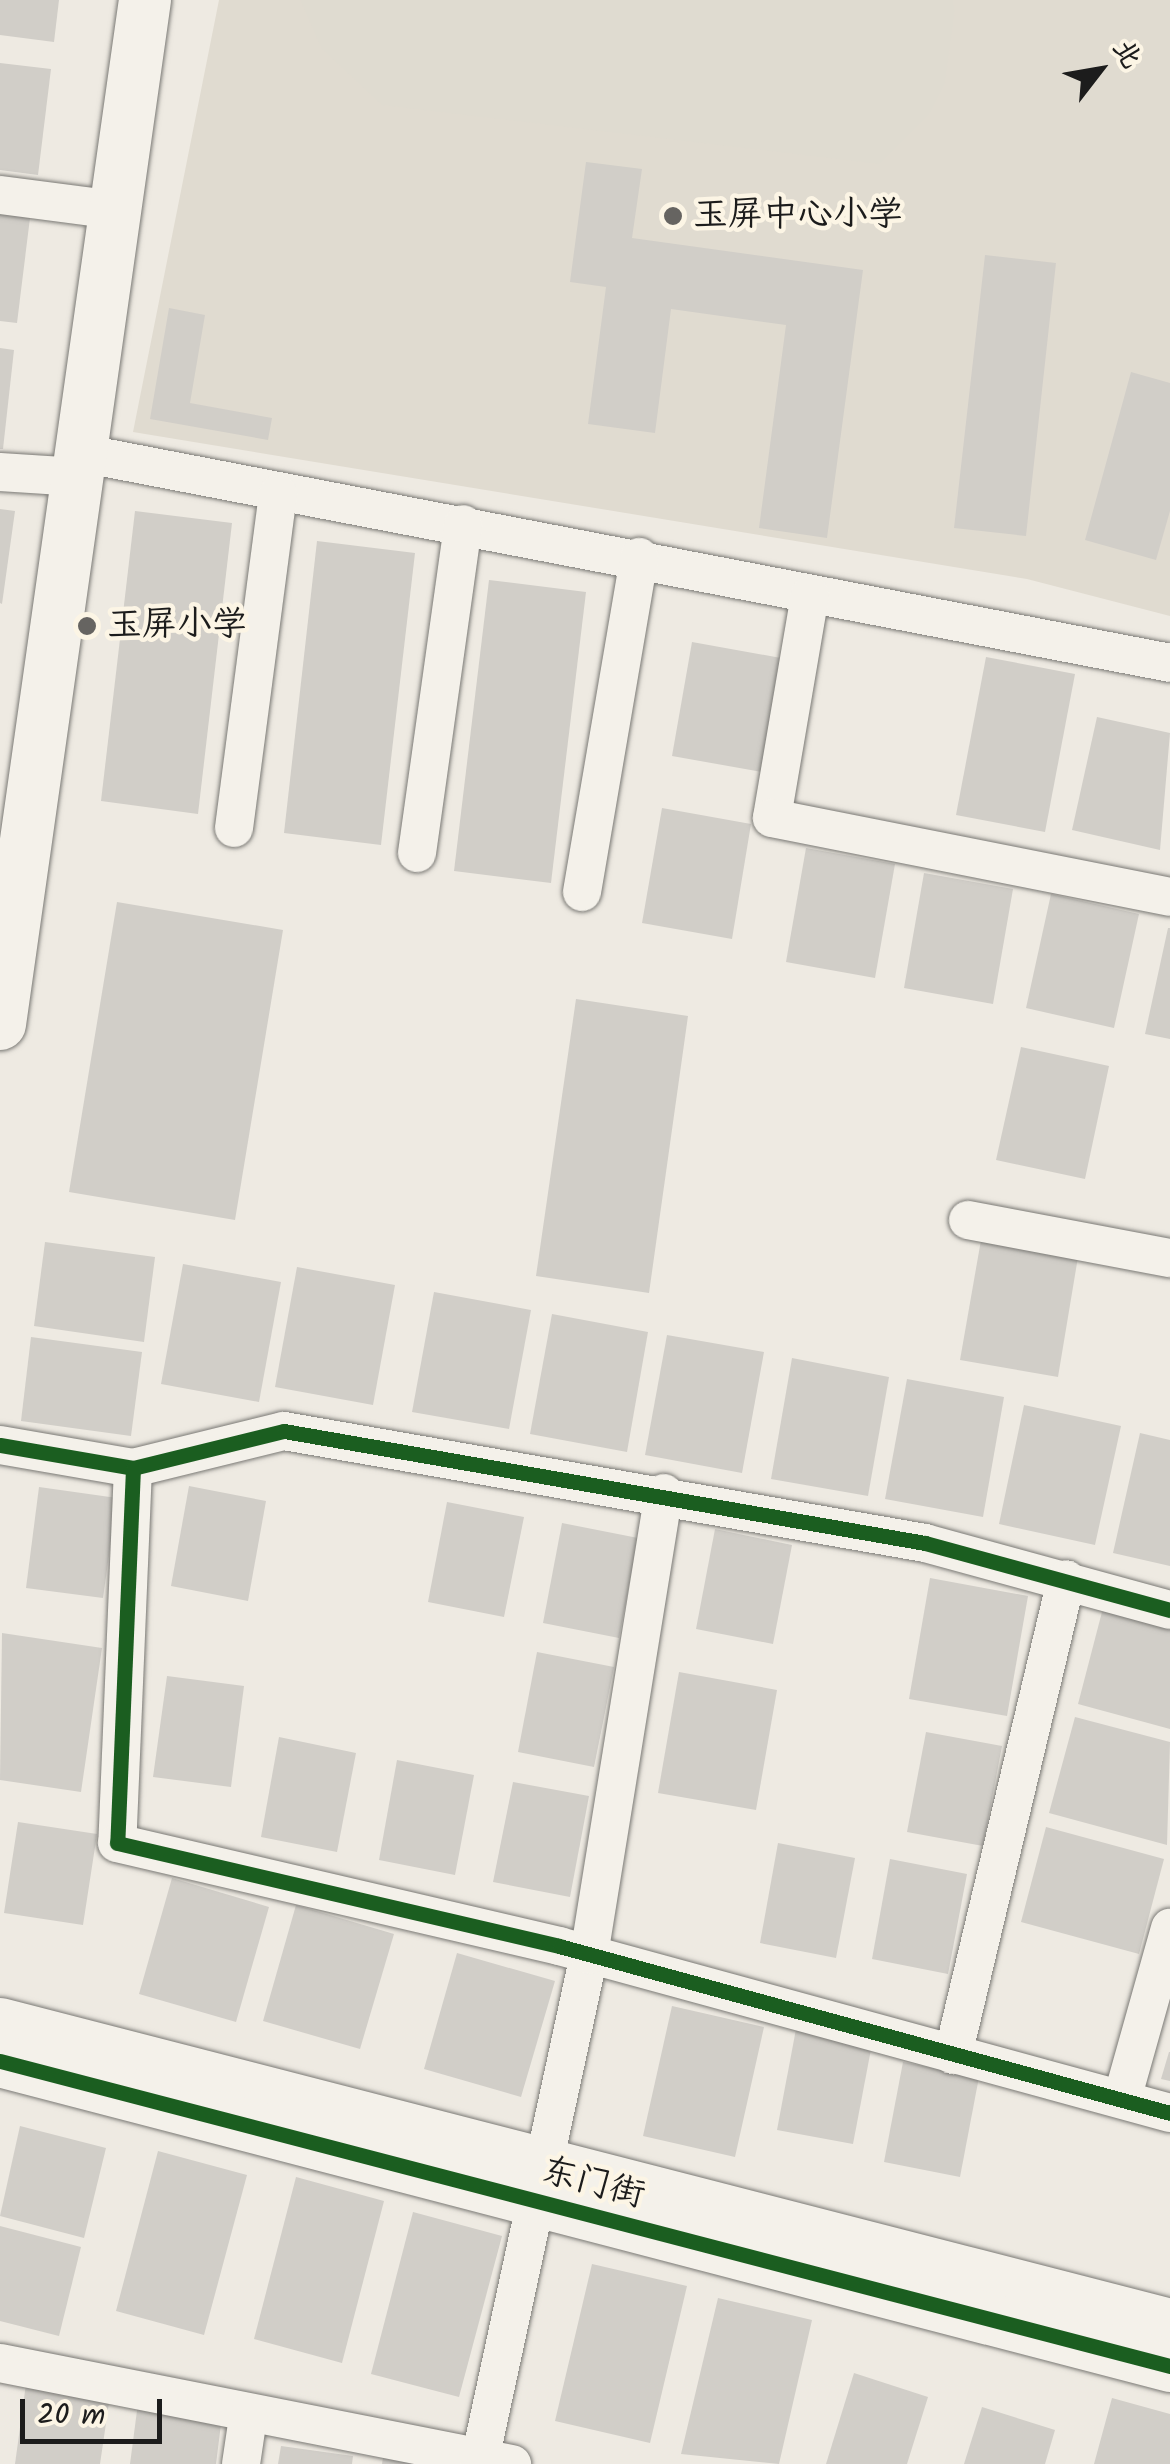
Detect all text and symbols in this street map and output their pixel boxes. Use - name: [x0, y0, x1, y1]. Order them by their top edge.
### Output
- north arrow: [1050, 20, 1150, 120]
- text: 北: [1100, 31, 1153, 78]
- place label: 玉屏中心小学: [693, 195, 903, 237]
- marker: 玉屏中心小学: [662, 205, 684, 227]
- place label: 玉屏小学: [107, 605, 247, 647]
- marker: 玉屏小学: [76, 615, 98, 637]
- street label: 东门街: [537, 2150, 649, 2218]
- scale bar: [25, 2379, 168, 2441]
- text: 20 m: [37, 2392, 105, 2440]

